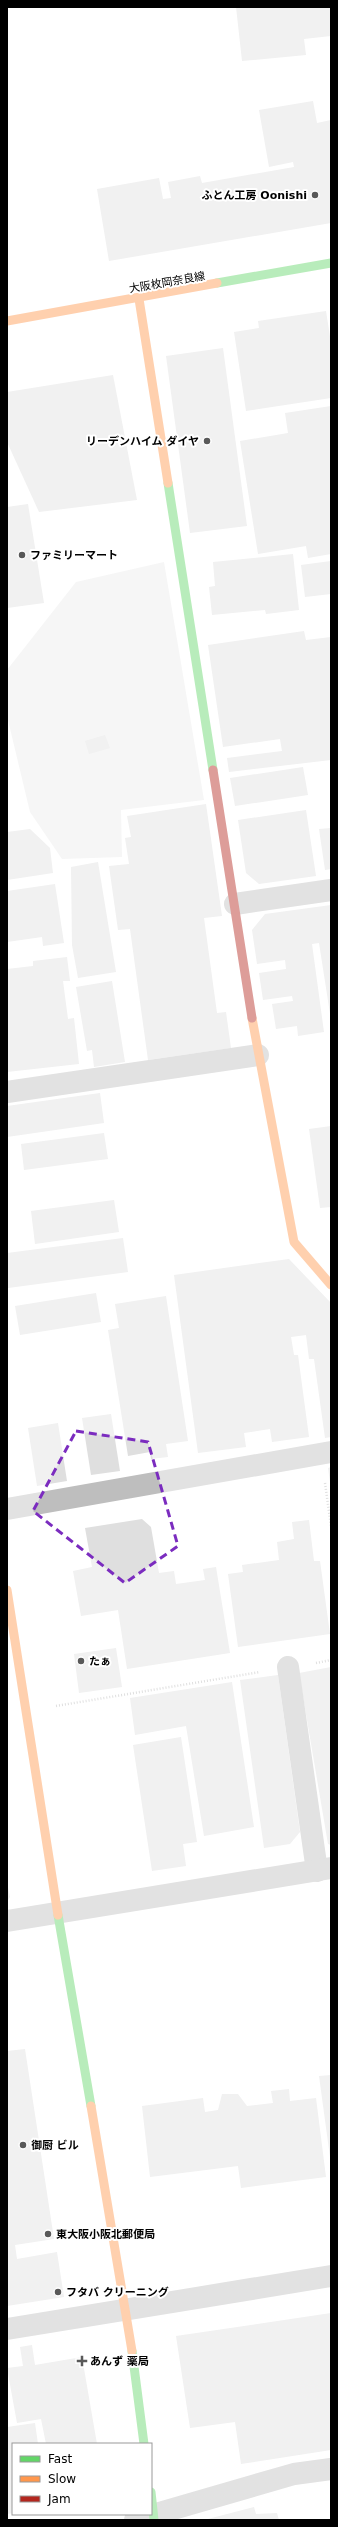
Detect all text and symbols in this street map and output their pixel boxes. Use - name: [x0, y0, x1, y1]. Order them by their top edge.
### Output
- place label: ふとん工房 Oonishi: [202, 189, 307, 202]
- marker: ふとん工房 Oonishi: [310, 190, 320, 200]
- street label: 大阪枚岡奈良線: [128, 269, 206, 296]
- place label: リーデンハイム ダイヤ: [86, 435, 199, 448]
- marker: リーデンハイム ダイヤ: [202, 436, 212, 446]
- place label: ファミリーマート: [30, 549, 118, 562]
- marker: ファミリーマート: [17, 550, 27, 560]
- place label: たぁ: [89, 1655, 111, 1668]
- marker: たぁ: [76, 1656, 86, 1666]
- place label: 御厨 ビル: [31, 2139, 79, 2152]
- marker: 御厨 ビル: [18, 2140, 28, 2150]
- place label: 東大阪小阪北郵便局: [56, 2228, 155, 2241]
- marker: 東大阪小阪北郵便局: [43, 2229, 53, 2239]
- place label: フタバ クリーニング: [66, 2286, 169, 2299]
- marker: フタバ クリーニング: [53, 2287, 63, 2297]
- place label: あんず 薬局: [90, 2355, 149, 2368]
- marker: あんず 薬局: [77, 2356, 87, 2366]
- legend: [12, 2443, 152, 2515]
- text: Fast: [48, 2452, 72, 2466]
- text: Slow: [48, 2472, 76, 2486]
- text: Jam: [47, 2492, 71, 2506]

